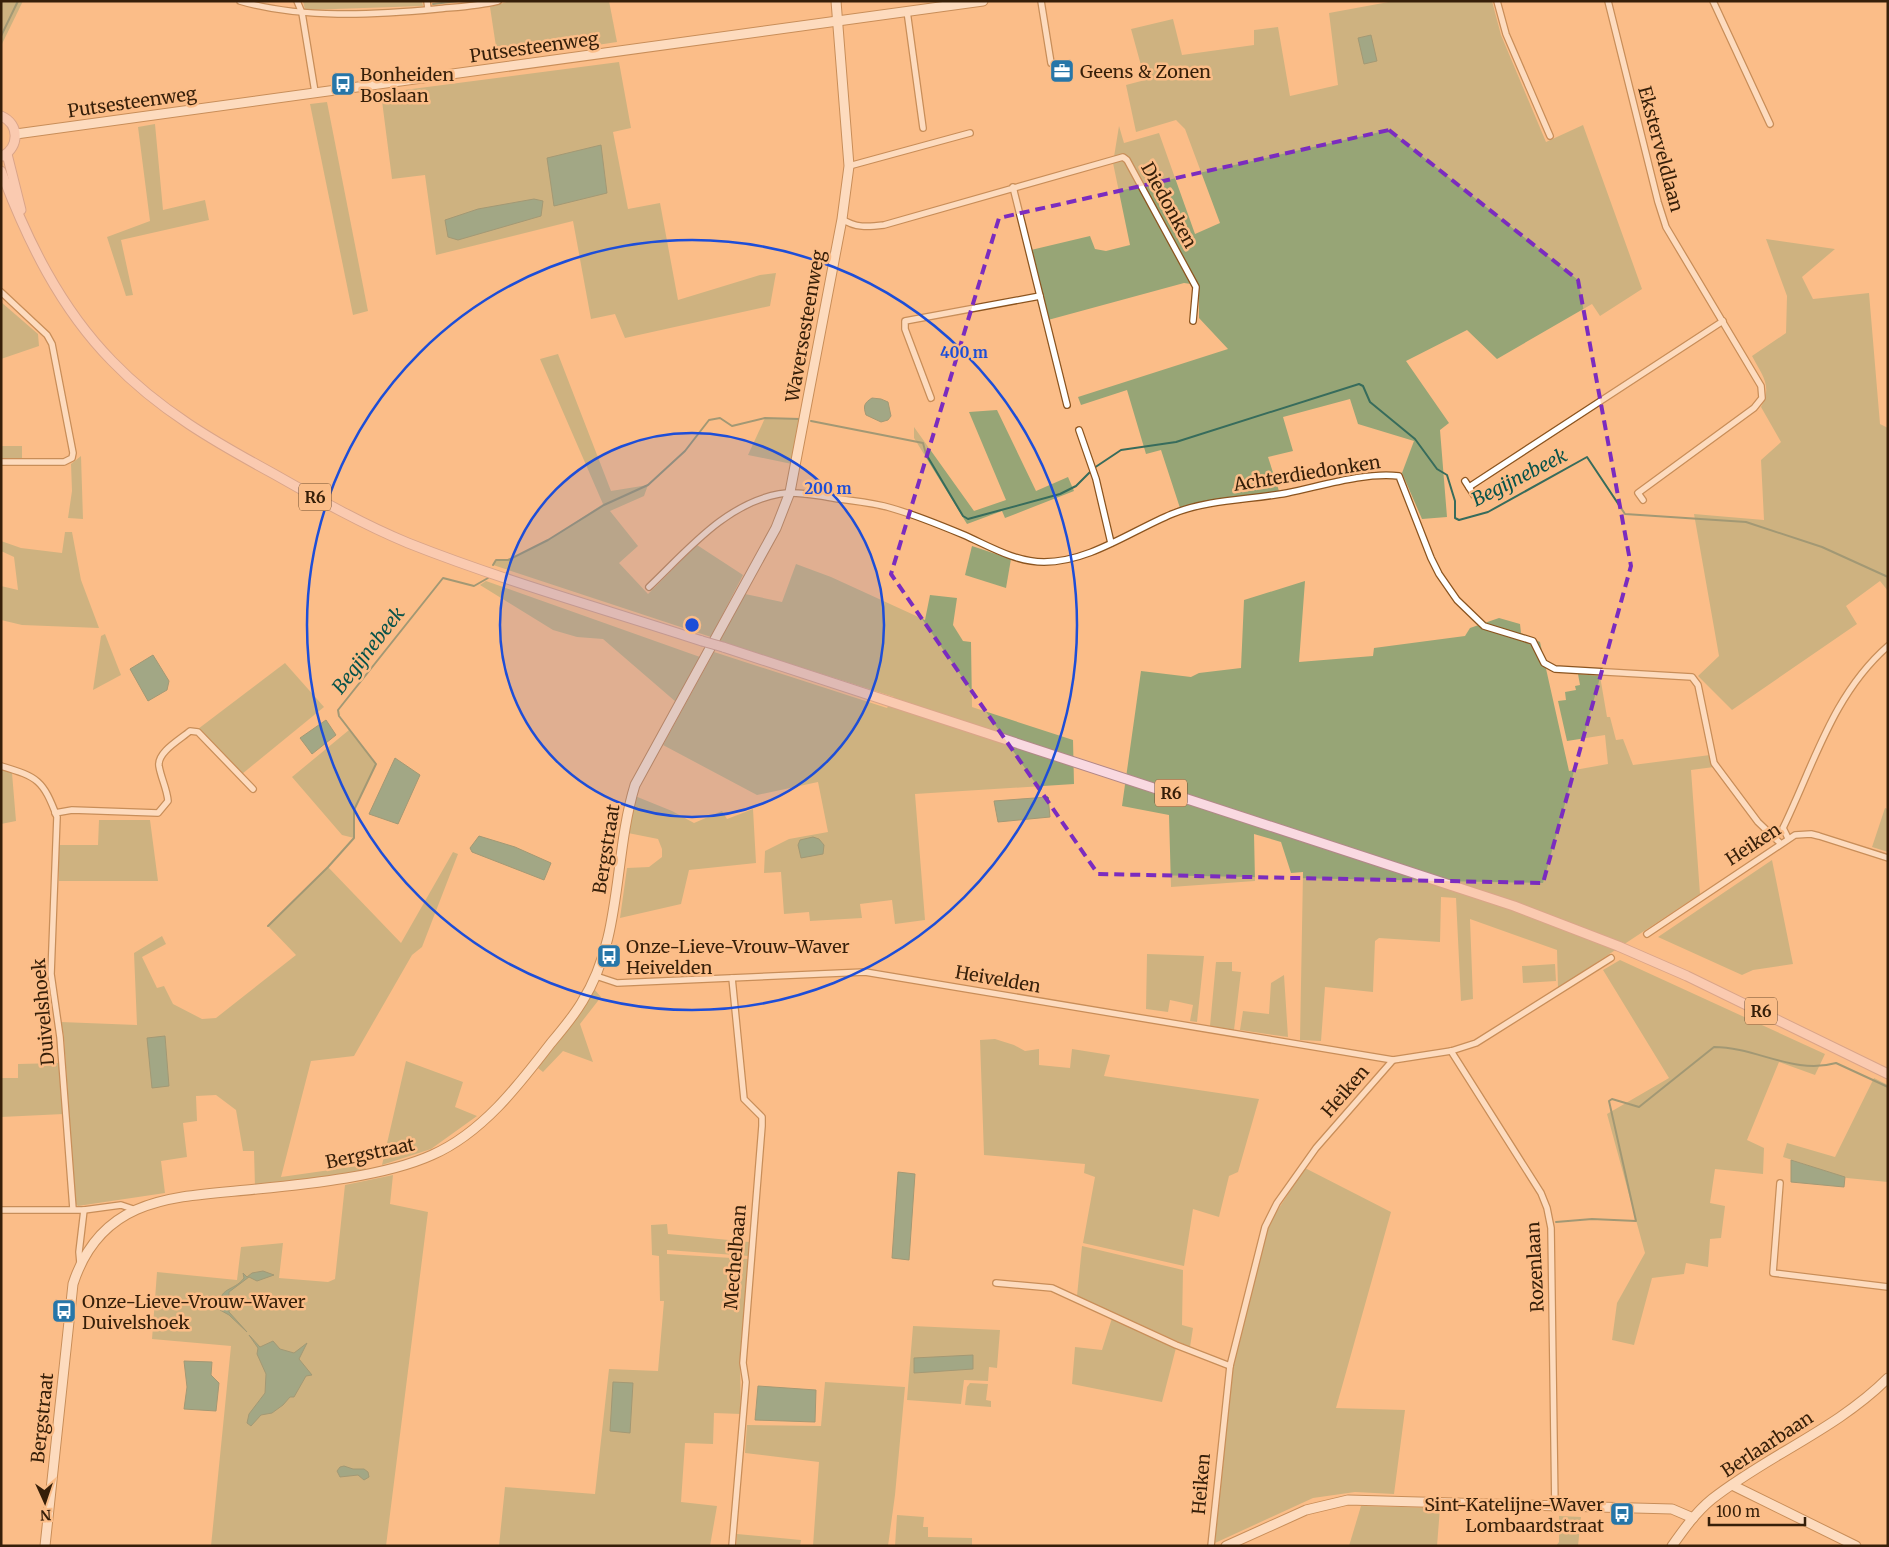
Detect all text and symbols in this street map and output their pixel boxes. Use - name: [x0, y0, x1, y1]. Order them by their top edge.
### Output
- street label: Putsesteenweg: [468, 27, 600, 67]
- office icon: Geens & Zonen: [1049, 58, 1075, 84]
- place label: Geens & Zonen: [1080, 60, 1211, 83]
- place label: Bonheiden Boslaan: [360, 63, 454, 107]
- bus stop icon: Bonheiden Boslaan: [330, 71, 356, 97]
- street label: Putsesteenweg: [66, 82, 198, 122]
- street label: Eksterveldlaan: [1633, 84, 1689, 214]
- street label: Diedonken: [1136, 158, 1202, 252]
- street label: Waversesteenweg: [780, 248, 830, 405]
- text: 400 m: [940, 343, 988, 362]
- water label: Begijnebeek: [1467, 442, 1571, 511]
- street label: Achterdiedonken: [1231, 450, 1382, 496]
- text: 200 m: [804, 479, 852, 498]
- road number: R6: [299, 484, 331, 511]
- water label: Begijnebeek: [327, 601, 410, 698]
- centre of rings: [683, 616, 701, 634]
- road number: R6: [1155, 780, 1187, 806]
- street label: Bergstraat: [588, 802, 624, 896]
- street label: Heiken: [1721, 818, 1785, 870]
- place label: Onze-Lieve-Vrouw-Waver Heivelden: [626, 935, 850, 979]
- bus stop icon: Onze-Lieve-Vrouw-Waver Heivelden: [596, 943, 622, 969]
- street label: Duivelshoek: [27, 957, 59, 1067]
- street label: Heivelden: [953, 960, 1043, 998]
- road number: R6: [1745, 998, 1777, 1024]
- street label: Heiken: [1316, 1060, 1374, 1122]
- street label: Bergstraat: [323, 1132, 417, 1174]
- street label: Mechelbaan: [719, 1204, 751, 1310]
- street label: Rozenlaan: [1521, 1221, 1549, 1313]
- place label: Onze-Lieve-Vrouw-Waver Duivelshoek: [82, 1290, 306, 1334]
- bus stop icon: Onze-Lieve-Vrouw-Waver Duivelshoek: [51, 1298, 77, 1324]
- street label: Bergstraat: [26, 1372, 58, 1464]
- street label: Berlaarbaan: [1717, 1406, 1817, 1482]
- street label: Heiken: [1187, 1452, 1215, 1516]
- north arrow: [20, 1477, 70, 1527]
- place label: Sint-Katelijne-Waver Lombaardstraat: [1424, 1493, 1604, 1537]
- scale bar: [1709, 1494, 1805, 1526]
- bus stop icon: Sint-Katelijne-Waver Lombaardstraat: [1609, 1501, 1635, 1527]
- text: 100 m: [1716, 1502, 1760, 1521]
- text: N: [40, 1506, 52, 1524]

